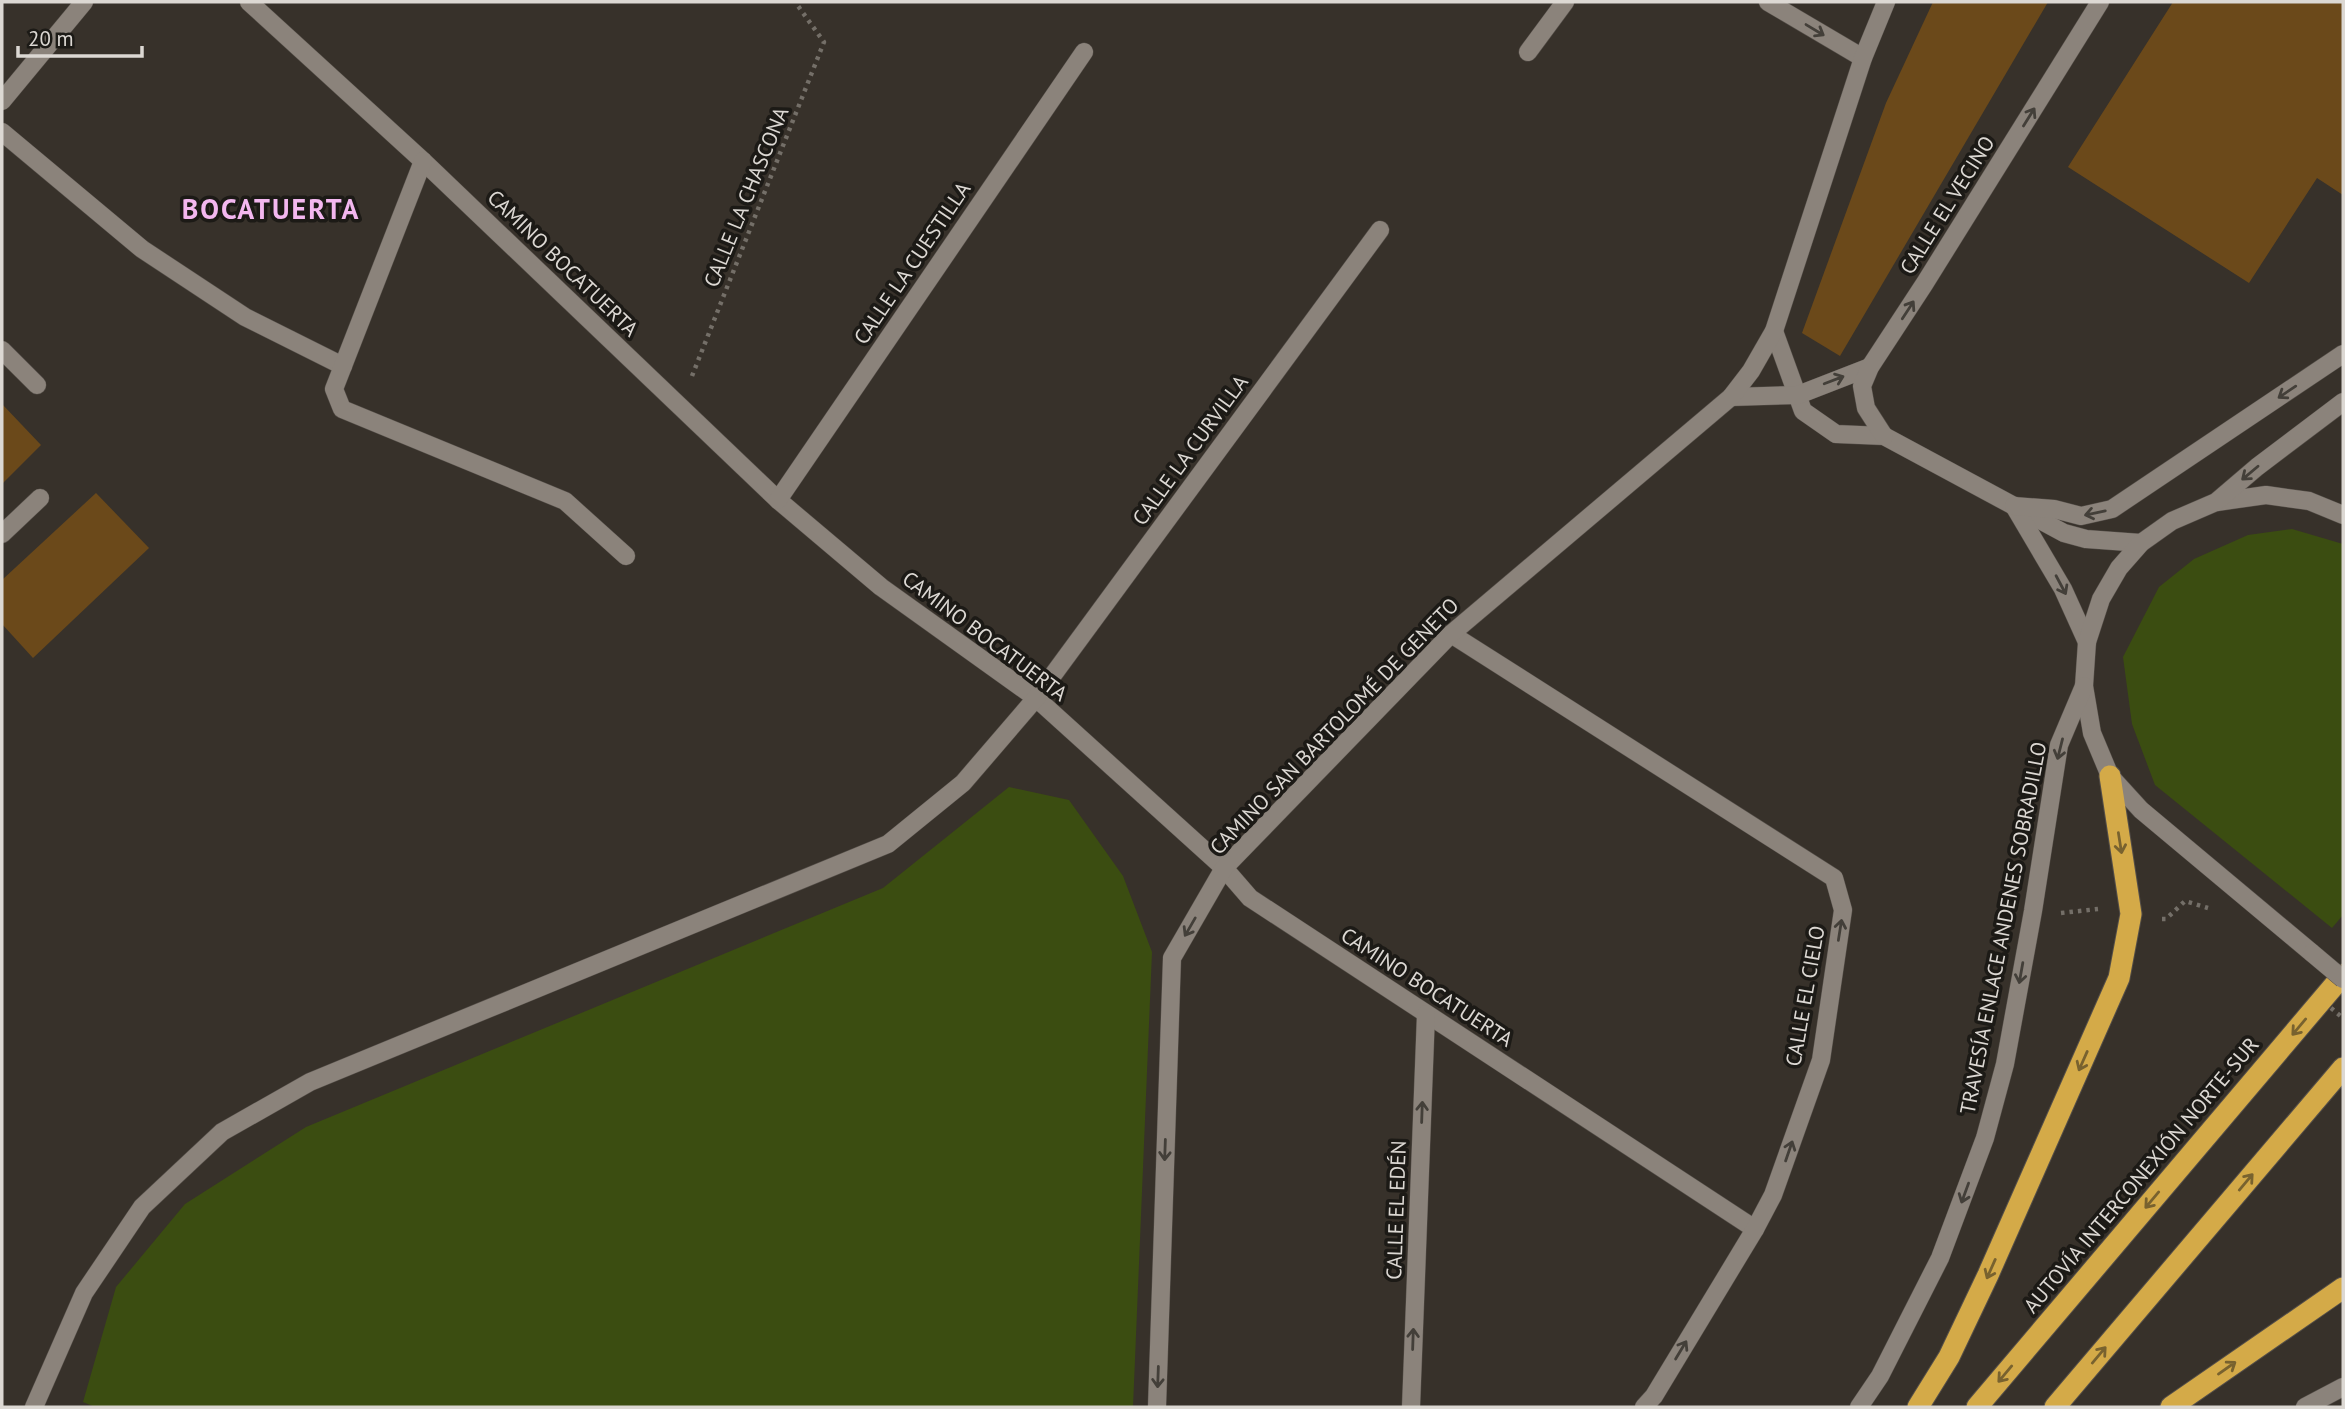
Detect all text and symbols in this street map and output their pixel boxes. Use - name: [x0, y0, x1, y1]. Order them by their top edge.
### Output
- scale bar: [18, 14, 142, 58]
- one-way arrow: [1805, 24, 1825, 38]
- text: 20 m: [28, 25, 74, 52]
- street label: CALLE LA CHASCONA: [698, 102, 795, 291]
- one-way arrow: [2021, 108, 2036, 127]
- street label: CALLE EL VECINO: [1894, 131, 2000, 279]
- street label: CALLE LA CUESTILLA: [848, 176, 977, 349]
- street label: CAMINO BOCATUERTA: [482, 184, 645, 343]
- district label: BOCATUERTA: [182, 190, 360, 227]
- one-way arrow: [1901, 300, 1915, 320]
- street label: CALLE LA CURVILLA: [1126, 369, 1254, 531]
- one-way arrow: [1822, 373, 1844, 386]
- one-way arrow: [2278, 385, 2297, 399]
- one-way arrow: [2241, 465, 2259, 481]
- one-way arrow: [2084, 506, 2107, 520]
- street label: CAMINO BOCATUERTA: [897, 565, 1073, 707]
- one-way arrow: [2055, 574, 2068, 595]
- street label: CAMINO SAN BARTOLOMÉ DE GENETO: [1204, 592, 1464, 860]
- one-way arrow: [2053, 737, 2066, 760]
- street label: TRAVESÍA ENLACE ANDENES SOBRADILLO: [1954, 739, 2052, 1117]
- one-way arrow: [2114, 831, 2127, 854]
- one-way arrow: [1183, 917, 1197, 937]
- one-way arrow: [1834, 919, 1847, 942]
- street label: CAMINO BOCATUERTA: [1336, 921, 1519, 1053]
- street label: CALLE EL CIELO: [1779, 924, 1831, 1068]
- one-way arrow: [2014, 961, 2027, 984]
- one-way arrow: [2291, 1017, 2307, 1035]
- street label: AUTOVÍA INTERCONEXIÓN NORTE-SUR: [2017, 1031, 2265, 1319]
- one-way arrow: [2076, 1050, 2089, 1071]
- one-way arrow: [1415, 1100, 1429, 1123]
- one-way arrow: [1159, 1138, 1172, 1161]
- street label: CALLE EL EDÉN: [1380, 1140, 1412, 1280]
- one-way arrow: [1784, 1140, 1796, 1162]
- one-way arrow: [2238, 1173, 2254, 1191]
- one-way arrow: [1957, 1181, 1970, 1203]
- one-way arrow: [2144, 1191, 2160, 1209]
- one-way arrow: [1984, 1258, 1997, 1279]
- one-way arrow: [1407, 1328, 1420, 1351]
- one-way arrow: [1675, 1341, 1689, 1361]
- one-way arrow: [2091, 1347, 2107, 1365]
- one-way arrow: [2217, 1361, 2236, 1375]
- one-way arrow: [1151, 1365, 1164, 1388]
- one-way arrow: [1997, 1365, 2013, 1383]

